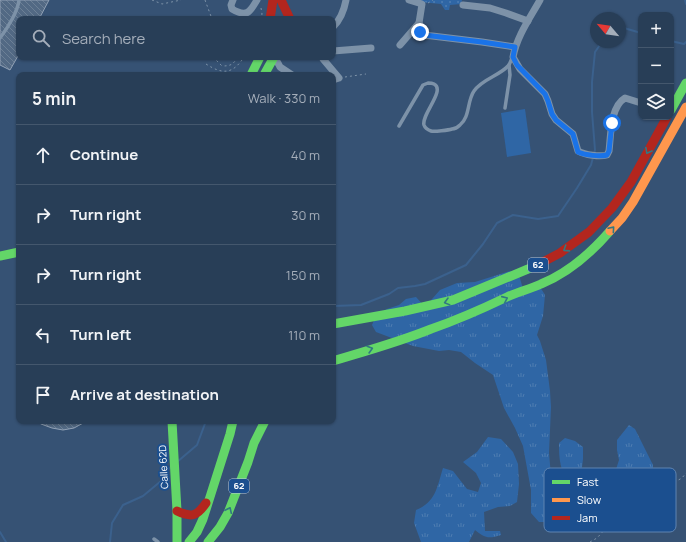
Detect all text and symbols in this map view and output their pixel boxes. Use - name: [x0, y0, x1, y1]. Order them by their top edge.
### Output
- north arrow: [590, 12, 626, 48]
- map controls: [638, 12, 674, 120]
- button: +: [638, 12, 674, 48]
- search box: [16, 16, 336, 60]
- route end: [411, 23, 429, 41]
- icon: search: [30, 27, 52, 49]
- text: Search here: [62, 28, 145, 49]
- button: −: [638, 48, 674, 84]
- button: layers: [638, 84, 674, 120]
- text: 5 min: [32, 87, 76, 110]
- text: Walk · 330 m: [248, 89, 320, 107]
- route start: [603, 114, 621, 132]
- icon: ahead: [32, 144, 54, 166]
- text: Continue: [70, 144, 138, 165]
- text: 40 m: [291, 146, 320, 164]
- one-way arrow: [645, 147, 653, 154]
- icon: right: [32, 204, 54, 226]
- text: Turn right: [70, 204, 141, 225]
- text: 30 m: [291, 206, 320, 224]
- one-way arrow: [608, 227, 615, 234]
- one-way arrow: [563, 245, 570, 252]
- road number: 62: [528, 258, 548, 272]
- icon: right: [32, 264, 54, 286]
- text: Turn right: [70, 264, 141, 285]
- text: 150 m: [286, 266, 320, 284]
- one-way arrow: [500, 296, 508, 304]
- one-way arrow: [444, 297, 450, 305]
- icon: left: [32, 324, 54, 346]
- text: Turn left: [70, 324, 132, 345]
- text: 110 m: [288, 326, 320, 344]
- one-way arrow: [366, 345, 373, 354]
- icon: arrive: [32, 384, 54, 406]
- text: Arrive at destination: [70, 384, 219, 405]
- street label: Calle 62D: [155, 444, 171, 489]
- legend: [544, 468, 676, 532]
- text: Fast: [577, 474, 599, 489]
- road number: 62: [229, 479, 249, 493]
- text: Slow: [577, 492, 602, 507]
- one-way arrow: [224, 506, 232, 514]
- text: Jam: [577, 510, 598, 525]

